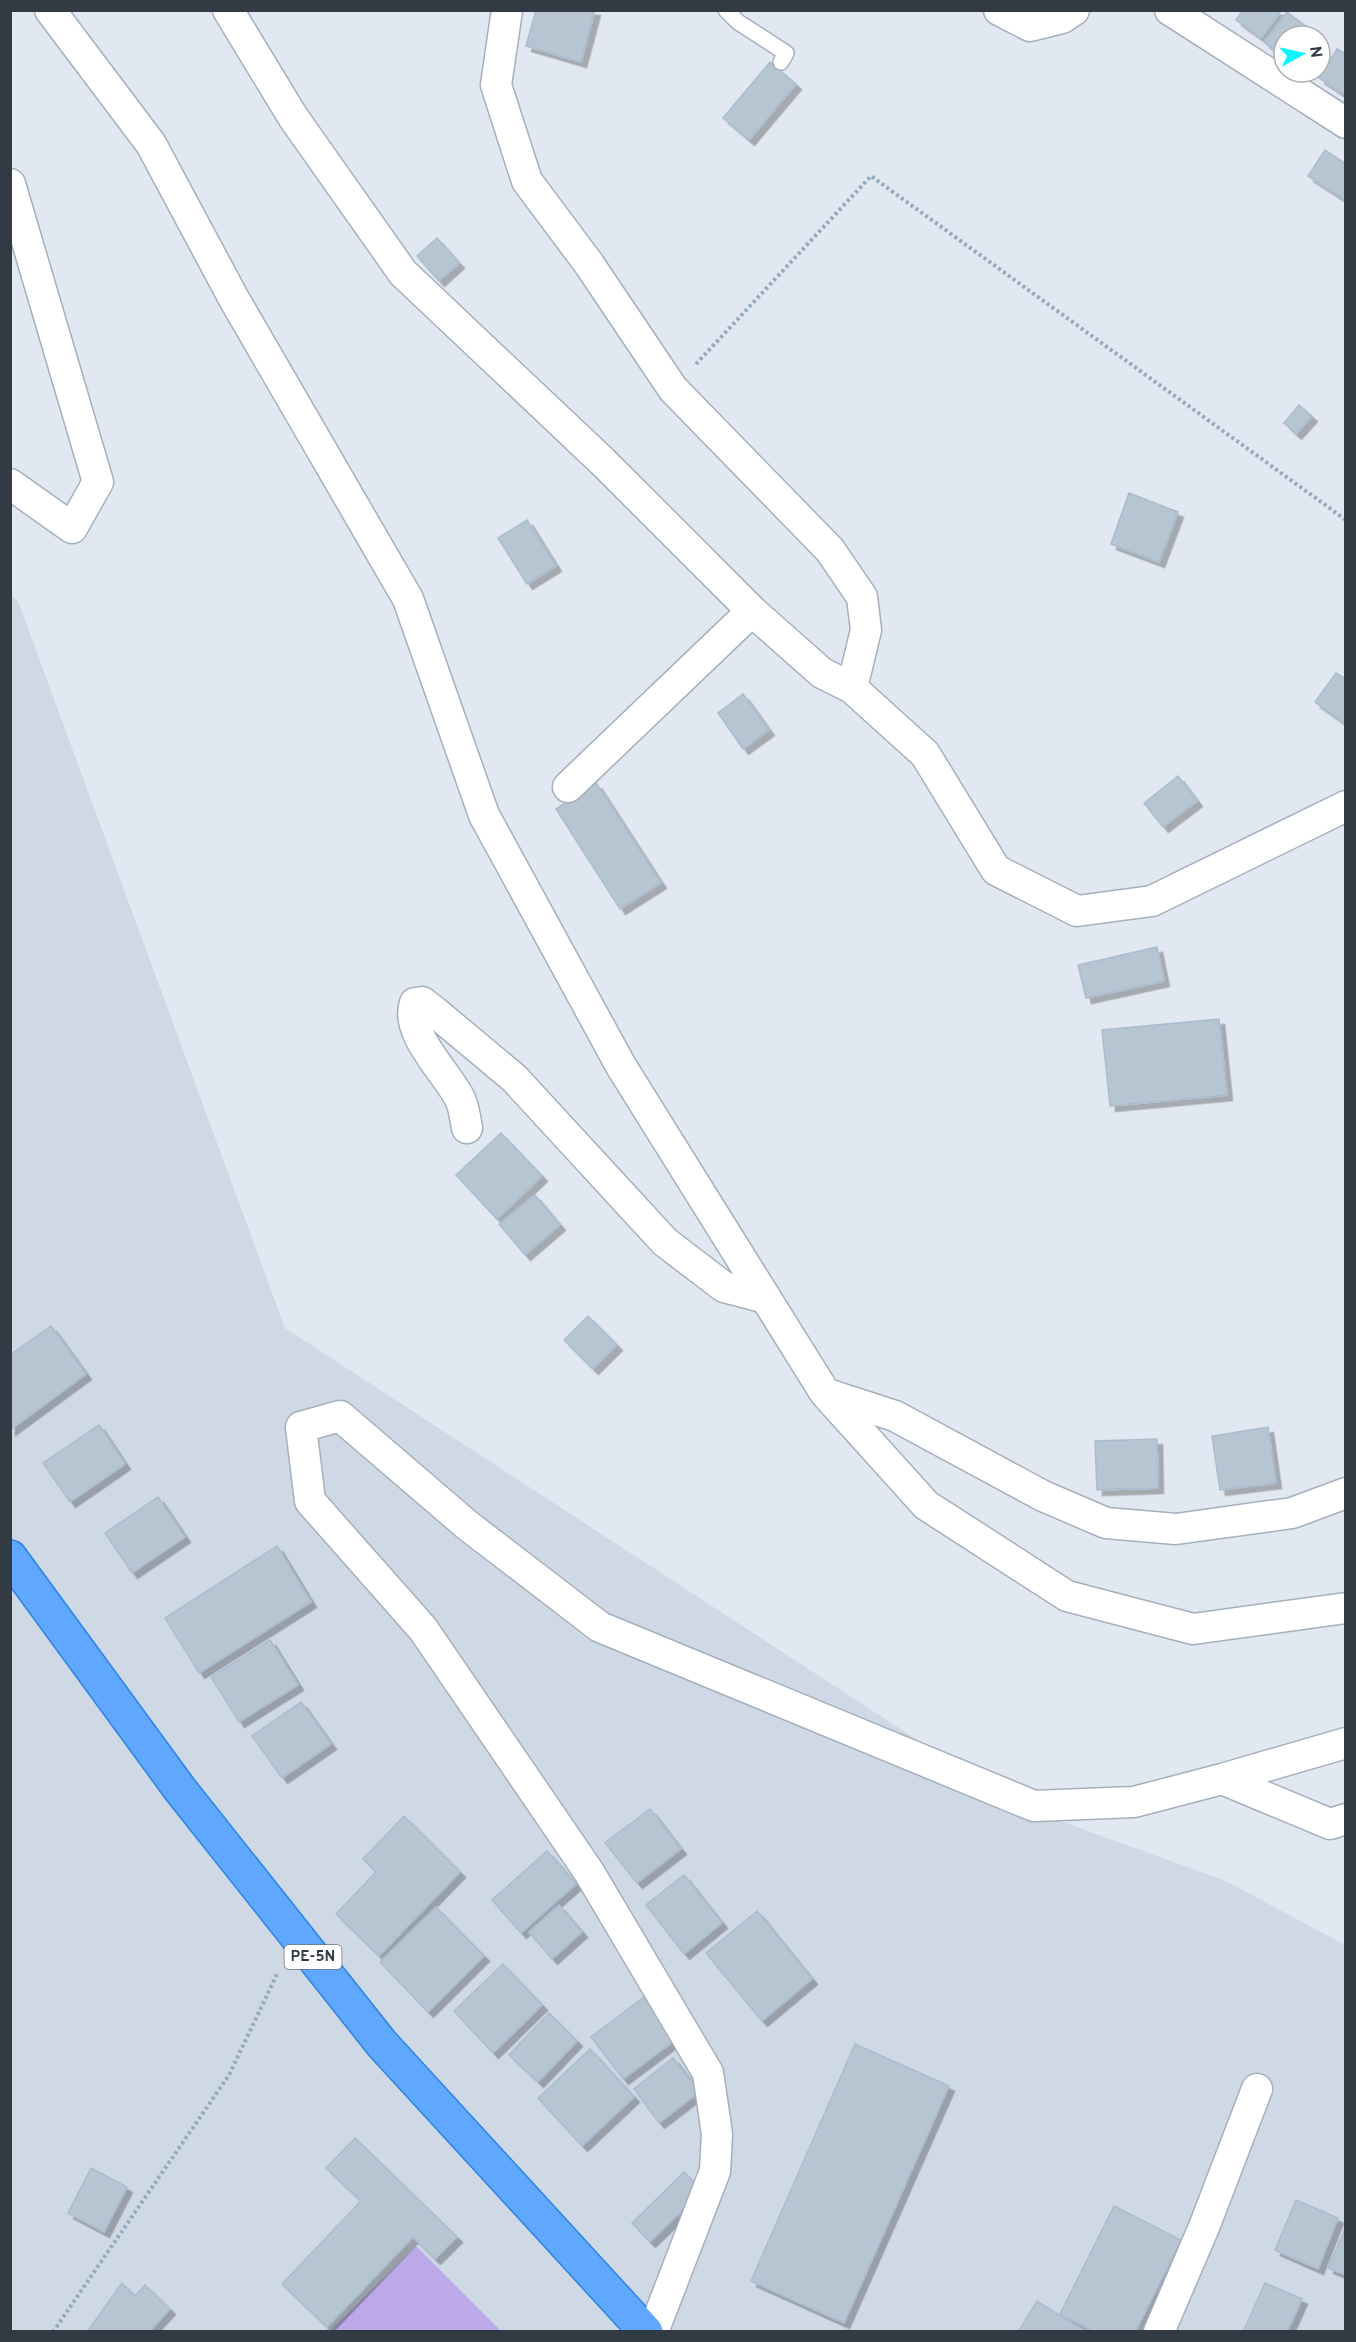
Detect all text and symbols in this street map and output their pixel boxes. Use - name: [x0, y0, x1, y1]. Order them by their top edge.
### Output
- north arrow: [1272, 24, 1332, 84]
- text: N: [1304, 45, 1326, 59]
- road number: PE-5N: [284, 1945, 342, 1969]

